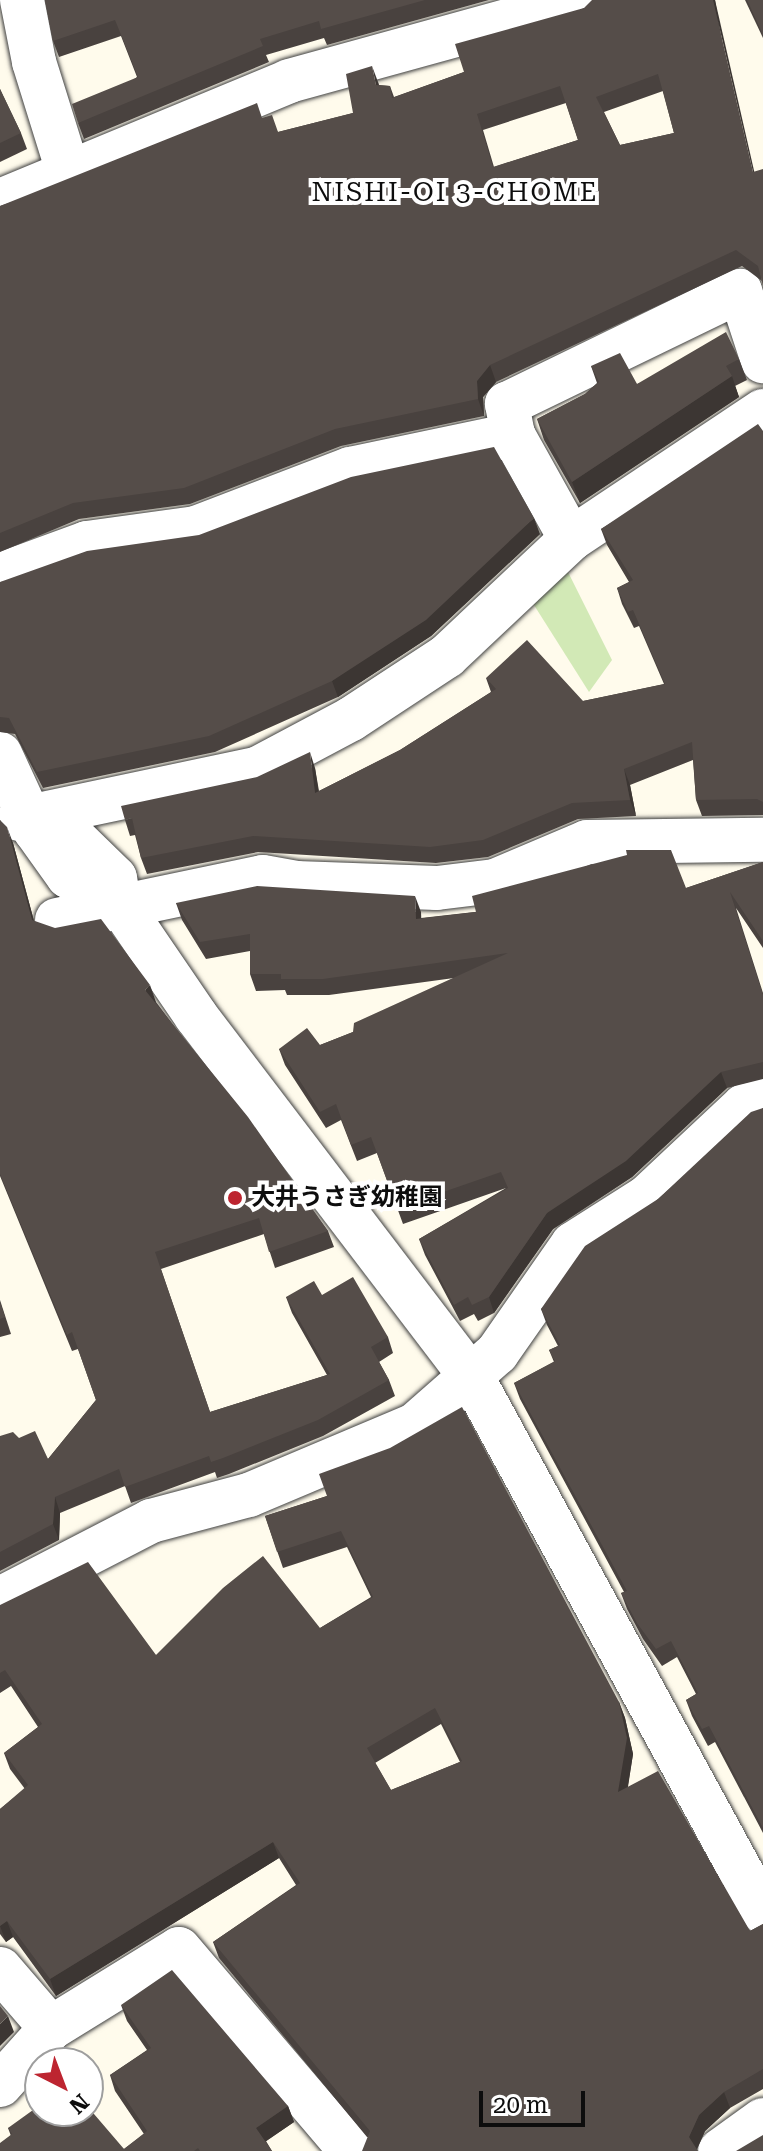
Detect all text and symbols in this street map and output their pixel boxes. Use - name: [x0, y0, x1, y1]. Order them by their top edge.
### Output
- district label: NISHI-OI 3-CHOME: [311, 177, 599, 209]
- place label: 大井うさぎ幼稚園: [251, 1184, 443, 1212]
- marker: 大井うさぎ幼稚園: [226, 1189, 244, 1207]
- north arrow: [24, 2047, 104, 2127]
- scale bar: [483, 2075, 589, 2125]
- text: N: [64, 2089, 94, 2119]
- text: 20 m: [493, 2091, 548, 2119]

